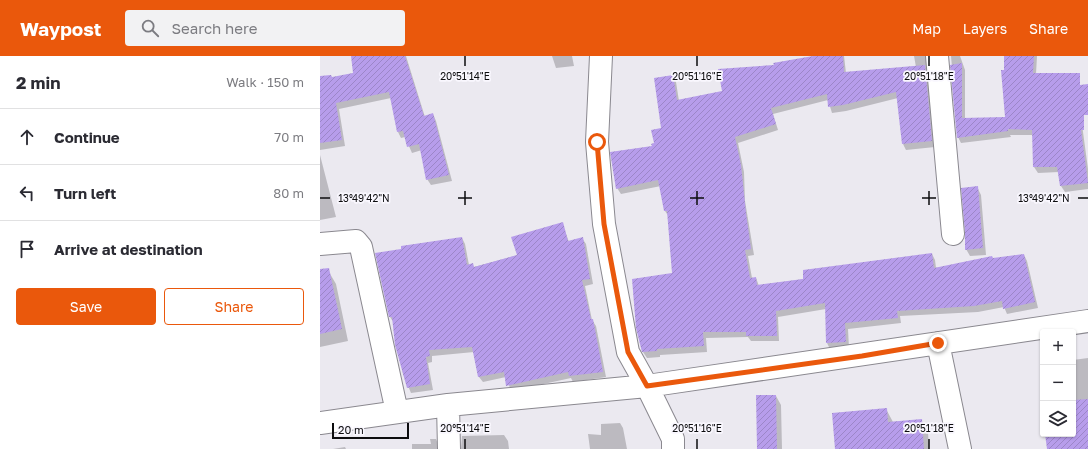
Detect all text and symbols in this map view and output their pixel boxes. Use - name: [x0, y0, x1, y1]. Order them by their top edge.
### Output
- search box: [125, 10, 405, 46]
- text: Waypost: [20, 17, 101, 40]
- icon: search: [139, 17, 161, 39]
- text: Search here: [171, 19, 257, 37]
- text: Map: [912, 20, 941, 37]
- text: Layers: [963, 20, 1007, 37]
- text: Share: [1029, 20, 1068, 37]
- text: 20°51'14"E: [440, 70, 490, 82]
- text: 20°51'16"E: [672, 70, 722, 82]
- text: 20°51'18"E: [904, 70, 954, 82]
- text: 2 min: [16, 72, 60, 93]
- text: Walk · 150 m: [226, 74, 304, 90]
- icon: ahead: [16, 126, 38, 148]
- text: Continue: [54, 128, 120, 146]
- text: 70 m: [274, 129, 304, 145]
- route start: [588, 133, 606, 151]
- icon: left: [16, 182, 38, 204]
- text: Turn left: [54, 184, 116, 202]
- text: 80 m: [273, 185, 304, 201]
- text: 13°49'42"N: [338, 192, 390, 204]
- text: 13°49'42"N: [1018, 192, 1070, 204]
- icon: arrive: [16, 238, 38, 260]
- text: Arrive at destination: [54, 240, 203, 258]
- button: Save: [16, 288, 156, 325]
- button: Share: [164, 288, 304, 325]
- map controls: [1040, 329, 1076, 437]
- button: +: [1040, 329, 1076, 365]
- route end: [929, 334, 947, 352]
- button: −: [1040, 365, 1076, 401]
- button: layers: [1040, 401, 1076, 437]
- scale bar: [332, 421, 409, 440]
- text: 20°51'14"E: [440, 422, 490, 434]
- text: 20°51'16"E: [672, 422, 722, 434]
- text: 20°51'18"E: [904, 422, 954, 434]
- text: 20 m: [338, 423, 364, 436]

